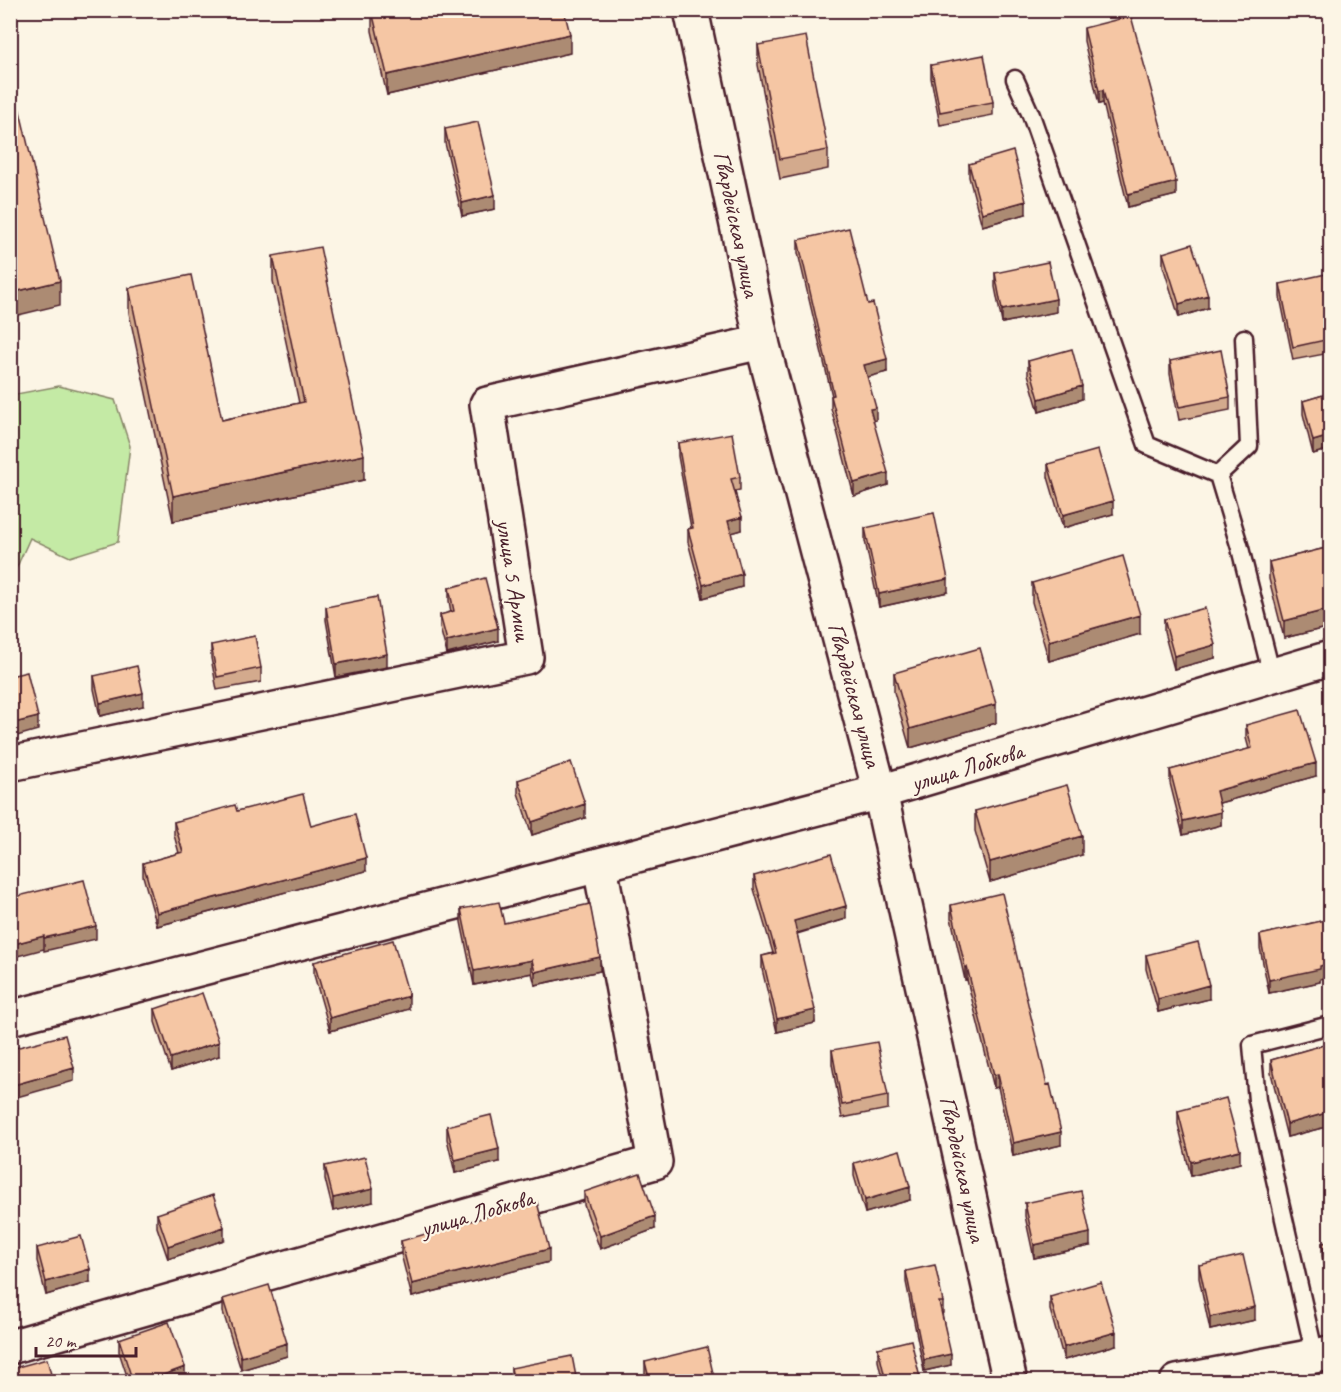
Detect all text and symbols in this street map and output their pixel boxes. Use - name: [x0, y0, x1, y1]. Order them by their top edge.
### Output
- street label: Гвардейская улица: [707, 148, 767, 301]
- street label: улица 5 Армии: [489, 515, 539, 644]
- street label: Гвардейская улица: [821, 620, 889, 772]
- street label: улица Лобкова: [905, 735, 1029, 799]
- street label: Гвардейская улица: [933, 1093, 993, 1246]
- street label: улица Лобкова: [415, 1182, 539, 1244]
- scale bar: [36, 1320, 136, 1358]
- text: 20 m: [45, 1330, 78, 1352]

